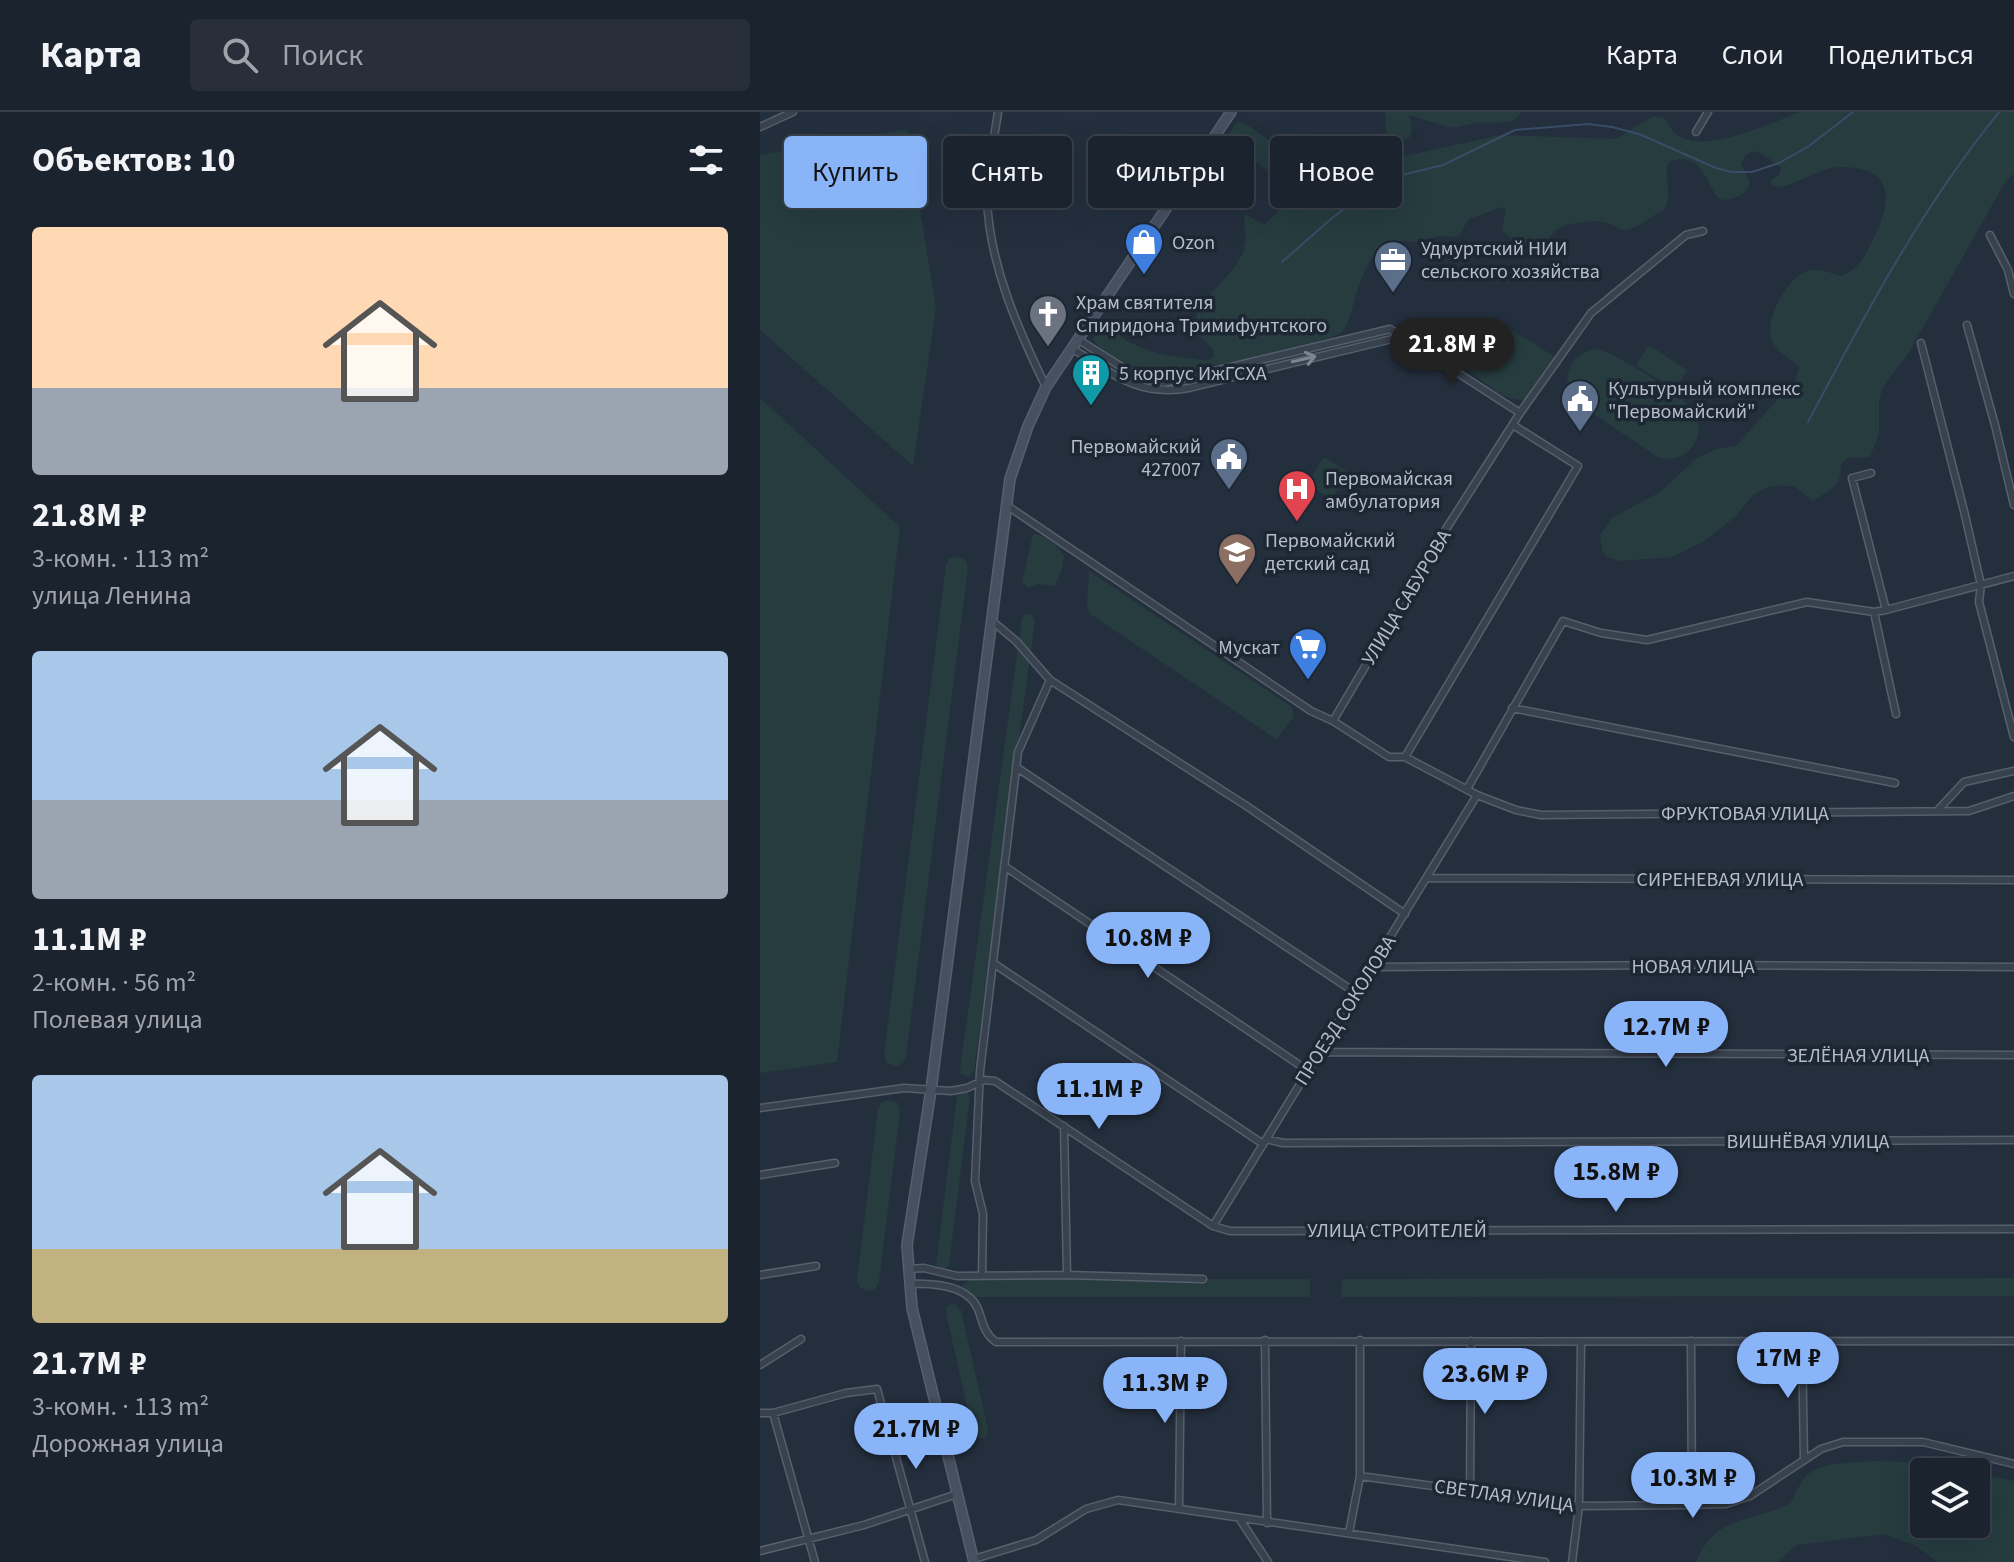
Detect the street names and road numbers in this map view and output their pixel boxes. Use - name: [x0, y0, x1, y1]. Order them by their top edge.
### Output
- street label: УЛИЦА САБУРОВА: [1355, 524, 1459, 671]
- street label: ФРУКТОВАЯ УЛИЦА: [1661, 800, 1829, 828]
- street label: СИРЕНЕВАЯ УЛИЦА: [1637, 866, 1804, 894]
- street label: ПРОЕЗД СОКОЛОВА: [1288, 930, 1403, 1091]
- street label: НОВАЯ УЛИЦА: [1631, 953, 1755, 981]
- street label: ЗЕЛЁНАЯ УЛИЦА: [1787, 1042, 1929, 1070]
- street label: ВИШНЁВАЯ УЛИЦА: [1727, 1128, 1890, 1156]
- street label: УЛИЦА СТРОИТЕЛЕЙ: [1307, 1217, 1487, 1245]
- street label: СВЕТЛАЯ УЛИЦА: [1432, 1472, 1576, 1520]

